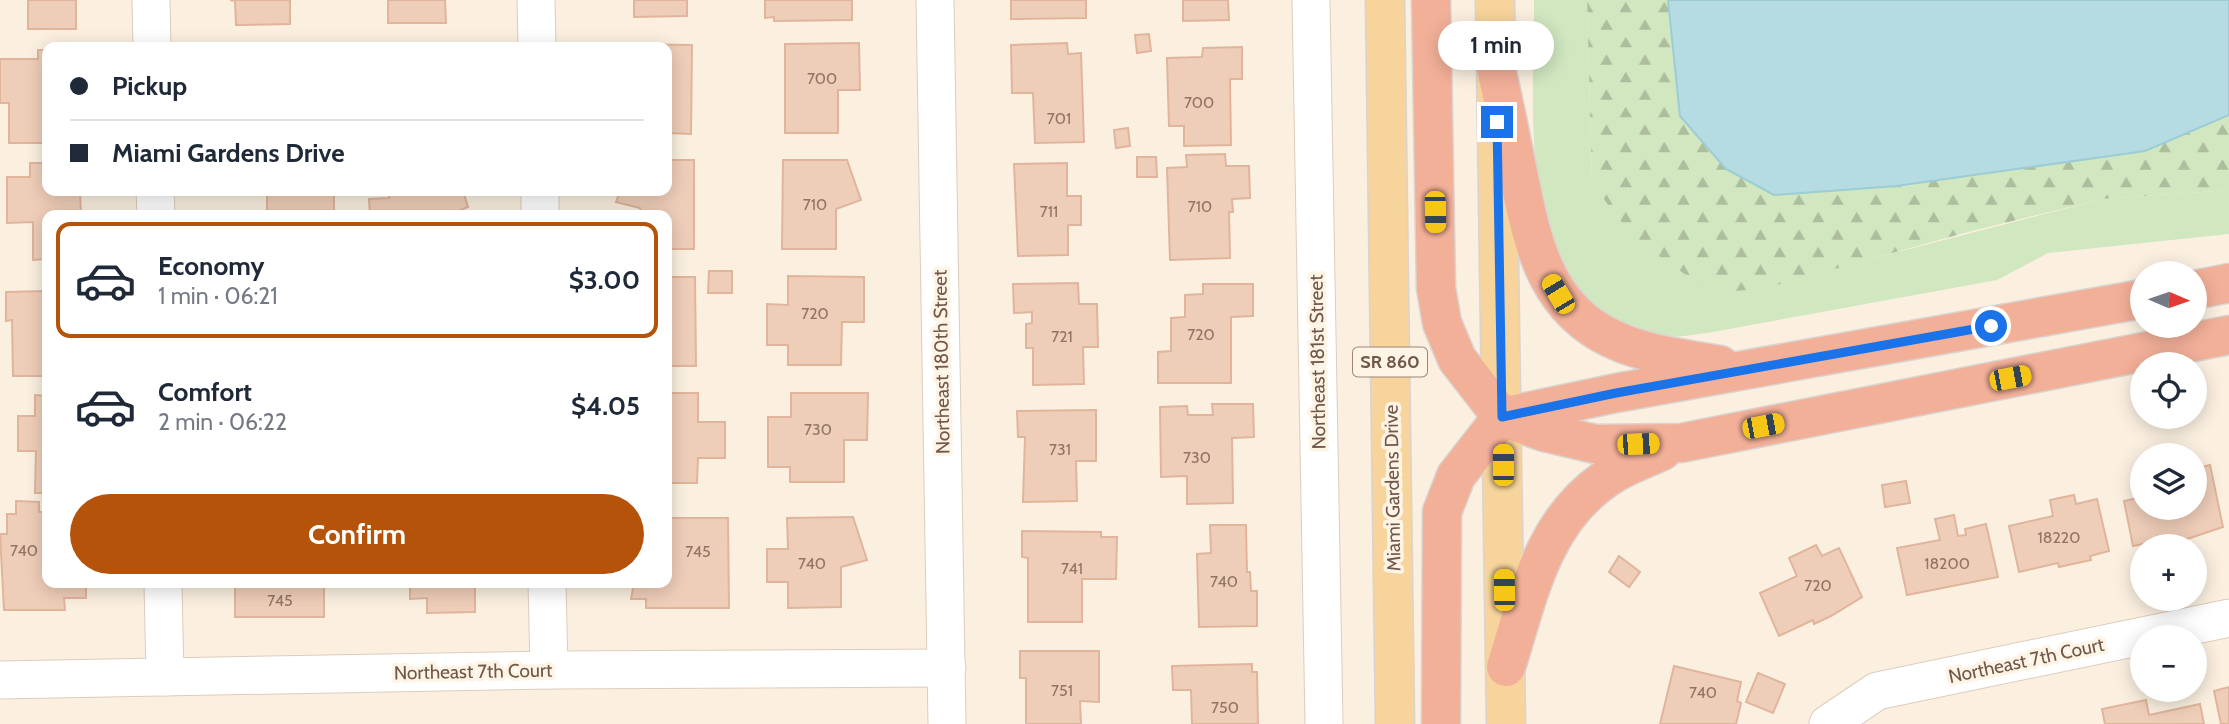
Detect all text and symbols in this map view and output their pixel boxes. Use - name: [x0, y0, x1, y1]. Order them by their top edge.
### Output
- callout: 1 min: [1439, 20, 1555, 69]
- text: 1 min: [1470, 31, 1522, 59]
- house number: 700: [807, 69, 837, 88]
- text: Pickup: [112, 70, 187, 102]
- house number: 700: [1184, 93, 1214, 112]
- route end: [1481, 106, 1513, 138]
- house number: 701: [1047, 109, 1071, 128]
- text: Miami Gardens Drive: [112, 137, 345, 169]
- car: [1425, 191, 1446, 233]
- house number: 710: [803, 195, 827, 214]
- house number: 710: [1188, 197, 1212, 216]
- house number: 711: [1040, 202, 1058, 221]
- icon: car: [74, 249, 137, 312]
- text: Economy: [158, 250, 264, 282]
- north arrow: [2130, 261, 2207, 338]
- map controls: [2130, 261, 2207, 702]
- text: $3.00: [569, 264, 640, 296]
- street label: Northeast 180th Street: [928, 269, 955, 454]
- car: [1539, 271, 1578, 317]
- street label: Northeast 181st Street: [1304, 274, 1331, 450]
- text: 1 min · 06:21: [158, 282, 278, 310]
- house number: 720: [801, 304, 829, 323]
- route start: [1975, 310, 2007, 342]
- house number: 720: [1187, 325, 1215, 344]
- house number: 721: [1051, 327, 1073, 346]
- road number: SR 860: [1353, 348, 1427, 376]
- button: locate: [2130, 352, 2207, 429]
- car: [1988, 364, 2033, 392]
- icon: car: [74, 375, 137, 438]
- text: Comfort: [158, 376, 252, 408]
- text: $4.05: [571, 390, 640, 422]
- street label: Miami Gardens Drive: [1380, 404, 1405, 572]
- text: 2 min · 06:22: [158, 408, 287, 436]
- car: [1741, 412, 1786, 440]
- house number: 730: [804, 420, 832, 439]
- car: [1617, 433, 1660, 455]
- house number: 731: [1049, 440, 1071, 459]
- button: layers: [2130, 443, 2207, 520]
- car: [1493, 444, 1514, 486]
- house number: 730: [1183, 448, 1211, 467]
- button: Confirm: [70, 494, 644, 574]
- house number: 18220: [2038, 528, 2080, 547]
- button: +: [2130, 534, 2207, 611]
- house number: 740: [10, 541, 38, 560]
- house number: 745: [685, 542, 711, 561]
- house number: 740: [798, 554, 826, 573]
- house number: 18200: [1924, 554, 1970, 573]
- house number: 741: [1061, 559, 1083, 578]
- car: [1494, 569, 1515, 611]
- house number: 740: [1210, 572, 1238, 591]
- house number: 720: [1804, 576, 1832, 595]
- house number: 745: [267, 591, 293, 610]
- button: −: [2130, 625, 2207, 702]
- street label: Northeast 7th Court: [1946, 633, 2107, 688]
- street label: Northeast 7th Court: [394, 659, 553, 684]
- house number: 751: [1051, 681, 1073, 700]
- house number: 740: [1689, 683, 1717, 702]
- house number: 750: [1211, 698, 1239, 717]

